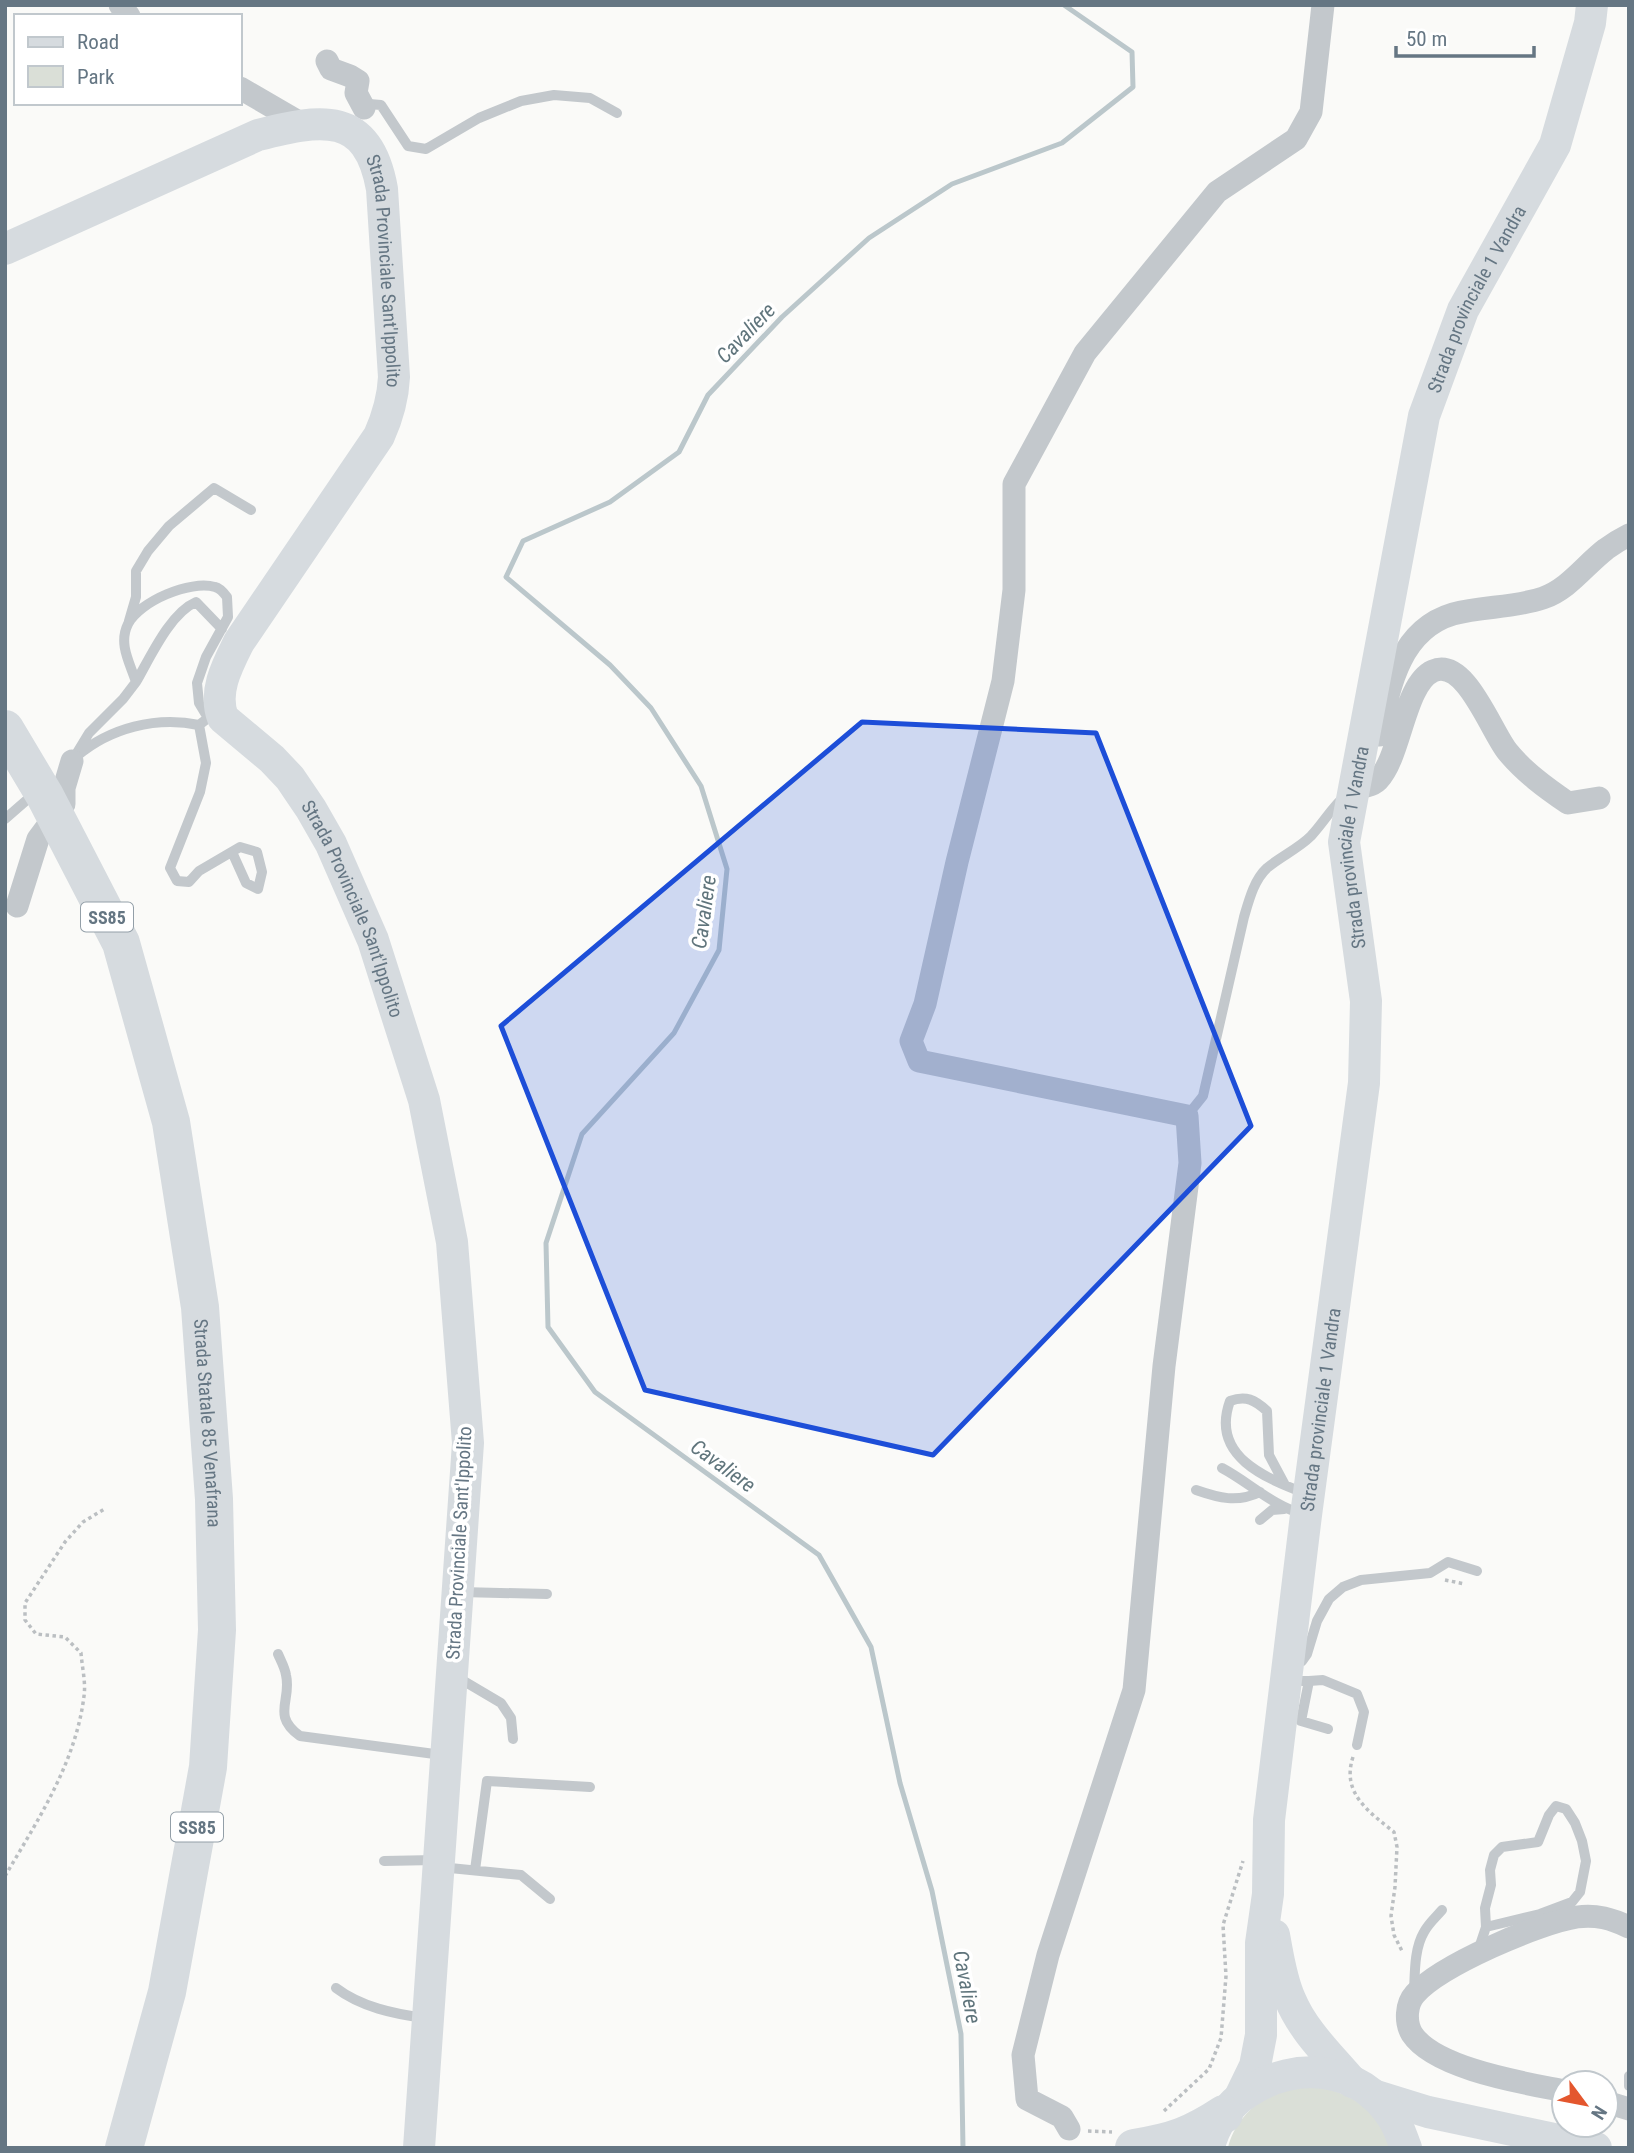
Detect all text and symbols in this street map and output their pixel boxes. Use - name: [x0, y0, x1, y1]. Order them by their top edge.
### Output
- legend: [14, 14, 242, 105]
- scale bar: [1396, 14, 1534, 58]
- text: 50 m: [1406, 27, 1447, 51]
- text: Road: [77, 30, 119, 54]
- text: Park: [77, 65, 115, 89]
- street label: Strada Provinciale Sant'Ippolito: [361, 151, 406, 389]
- street label: Strada provinciale 1 Vandra: [1422, 201, 1531, 396]
- water label: Cavaliere: [712, 298, 780, 368]
- street label: Strada provinciale 1 Vandra: [1333, 744, 1373, 950]
- street label: Strada Provinciale Sant'Ippolito: [297, 796, 408, 1020]
- water label: Cavaliere: [687, 874, 721, 950]
- road number: SS85: [81, 902, 133, 932]
- street label: Strada provinciale 1 Vandra: [1295, 1306, 1345, 1513]
- street label: Strada Statale 85 Venafrana: [189, 1318, 226, 1528]
- street label: Strada Provinciale Sant'Ippolito: [441, 1426, 477, 1660]
- water label: Cavaliere: [686, 1435, 760, 1497]
- road number: SS85: [171, 1812, 223, 1842]
- water label: Cavaliere: [948, 1948, 986, 2026]
- north arrow: [1550, 2069, 1620, 2139]
- text: N: [1586, 2102, 1612, 2124]

